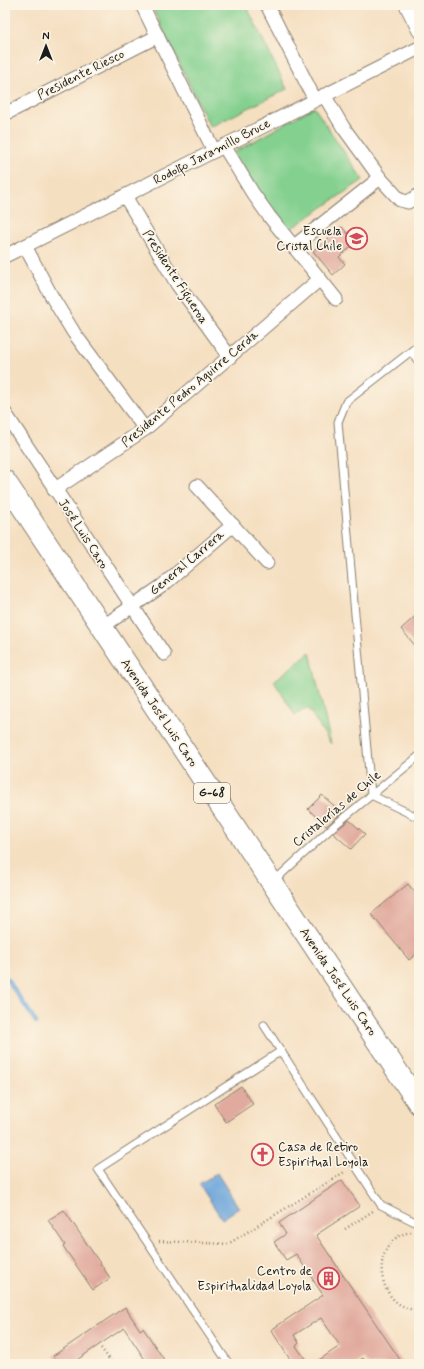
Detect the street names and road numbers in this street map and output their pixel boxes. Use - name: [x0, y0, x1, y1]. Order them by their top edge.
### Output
- street label: Presidente Riesco: [35, 46, 128, 104]
- street label: Rodolfo Jaramillo Bruce: [151, 115, 274, 191]
- street label: Presidente Figueroa: [137, 227, 212, 329]
- street label: Presidente Pedro Aguirre Cerda: [118, 326, 262, 451]
- street label: José Luis Caro: [54, 496, 112, 572]
- street label: General Carrera: [146, 527, 228, 599]
- street label: Avenida José Luis Caro: [116, 656, 202, 770]
- street label: Cristalerías de Chile: [289, 767, 385, 851]
- road number: G-68: [194, 783, 230, 803]
- street label: Avenida José Luis Caro: [295, 925, 381, 1039]

